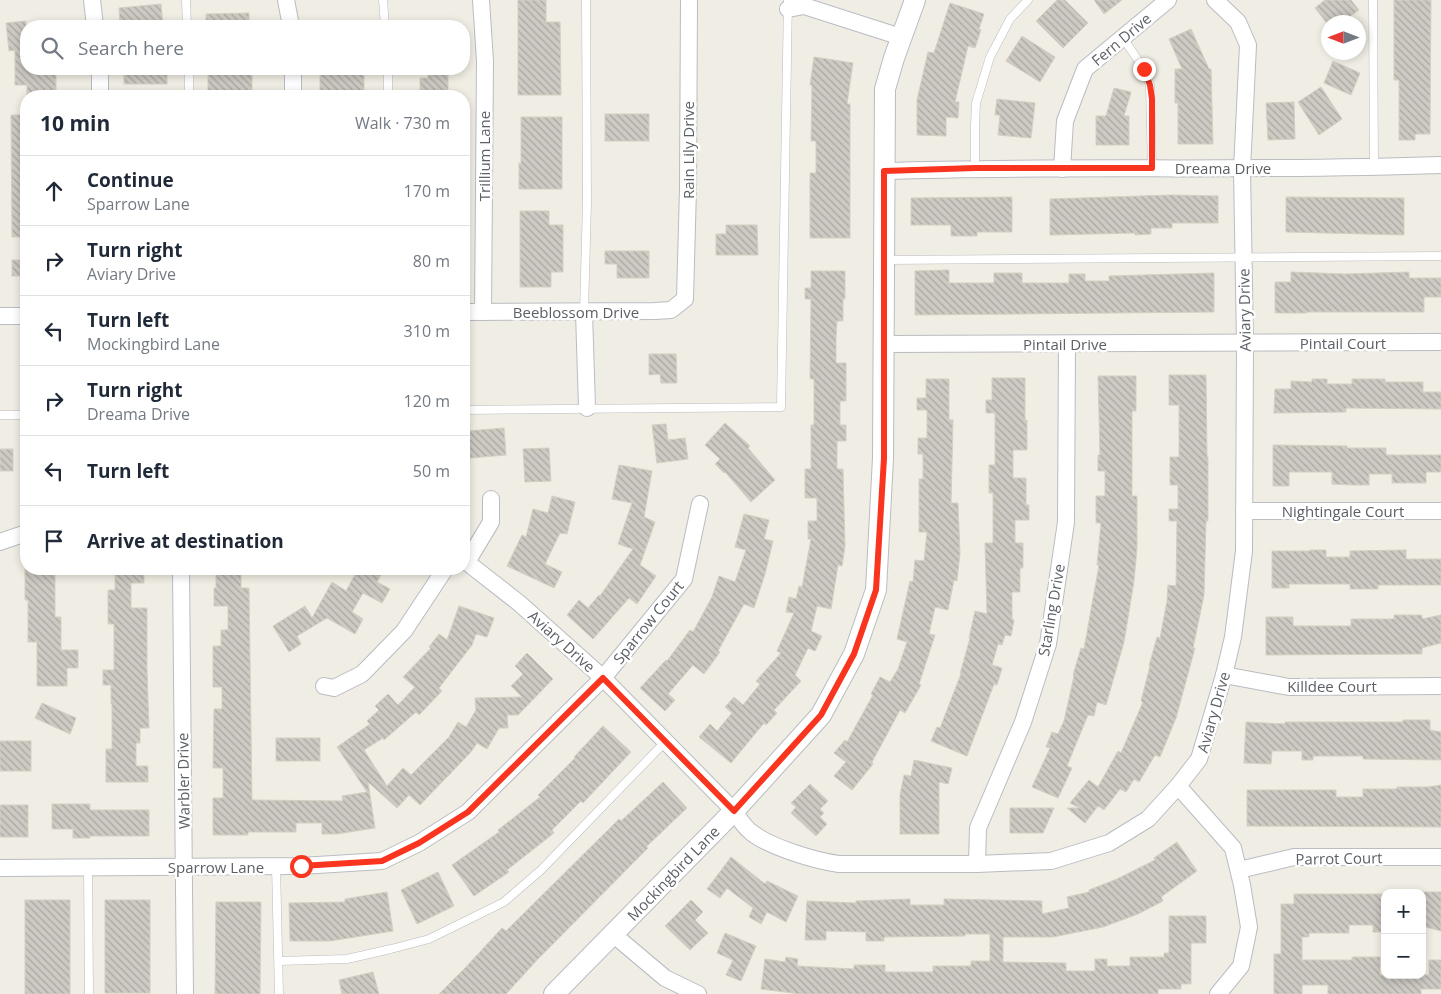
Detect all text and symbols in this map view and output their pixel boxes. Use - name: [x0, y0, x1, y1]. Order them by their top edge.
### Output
- street label: Fern Drive: [1087, 8, 1155, 70]
- north arrow: [1321, 15, 1366, 60]
- search box: [20, 20, 470, 75]
- icon: search: [38, 34, 66, 62]
- text: Search here: [78, 35, 184, 61]
- route end: [1133, 58, 1156, 81]
- street label: Rain Lily Drive: [678, 101, 698, 199]
- text: 10 min: [40, 109, 110, 137]
- street label: Trillium Lane: [474, 111, 494, 201]
- text: Walk · 730 m: [355, 112, 450, 134]
- street label: Dreama Drive: [1175, 158, 1271, 178]
- text: Continue: [87, 167, 174, 193]
- icon: ahead: [40, 177, 68, 205]
- text: 170 m: [404, 180, 450, 202]
- text: Sparrow Lane: [87, 193, 190, 215]
- text: Turn right: [87, 237, 182, 263]
- icon: right: [40, 247, 68, 275]
- text: 80 m: [413, 250, 450, 272]
- text: Aviary Drive: [87, 263, 176, 285]
- street label: Aviary Drive: [1233, 268, 1255, 352]
- street label: Beeblossom Drive: [513, 302, 639, 322]
- text: Turn left: [87, 307, 169, 333]
- icon: left: [40, 317, 68, 345]
- text: 310 m: [404, 320, 450, 342]
- text: Mockingbird Lane: [87, 333, 220, 355]
- street label: Pintail Court: [1300, 333, 1386, 353]
- street label: Pintail Drive: [1023, 334, 1107, 354]
- text: Turn right: [87, 377, 182, 403]
- icon: right: [40, 387, 68, 415]
- text: 120 m: [404, 390, 450, 412]
- text: Dreama Drive: [87, 403, 190, 425]
- icon: left: [40, 457, 68, 485]
- text: Turn left: [87, 458, 169, 484]
- text: 50 m: [413, 460, 450, 482]
- street label: Nightingale Court: [1282, 501, 1404, 521]
- icon: arrive: [40, 527, 68, 555]
- text: Arrive at destination: [87, 528, 284, 554]
- street label: Starling Drive: [1033, 562, 1069, 658]
- street label: Sparrow Court: [608, 576, 688, 668]
- street label: Aviary Drive: [524, 606, 600, 676]
- street label: Aviary Drive: [1192, 669, 1234, 755]
- street label: Killdee Court: [1287, 676, 1377, 696]
- street label: Warbler Drive: [172, 733, 194, 829]
- street label: Mockingbird Lane: [623, 821, 723, 925]
- street label: Parrot Court: [1295, 847, 1383, 869]
- route start: [290, 855, 313, 878]
- street label: Sparrow Lane: [168, 857, 264, 877]
- map controls: [1381, 889, 1426, 979]
- button: +: [1381, 889, 1426, 934]
- button: −: [1381, 934, 1426, 979]

